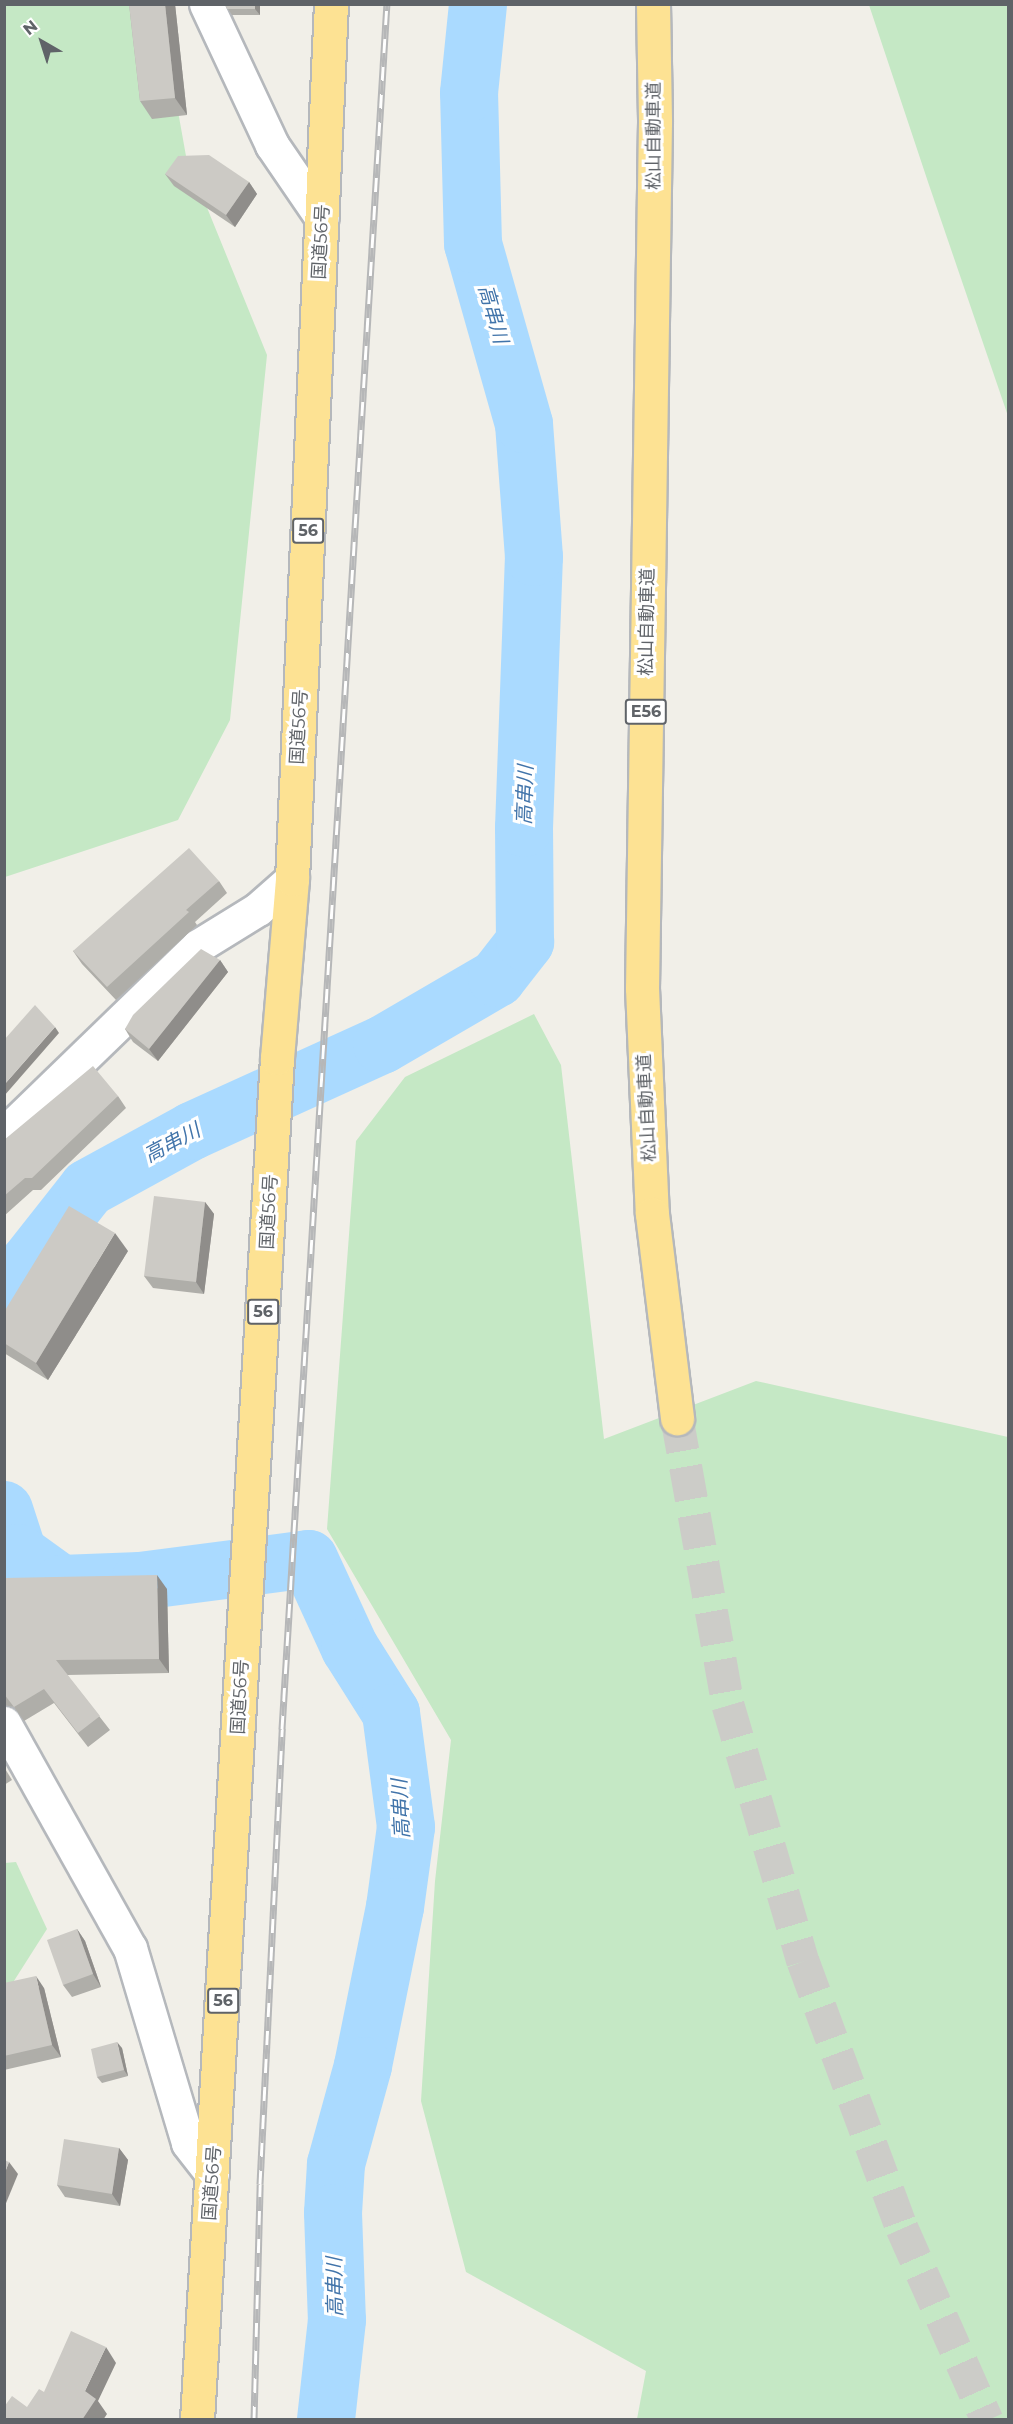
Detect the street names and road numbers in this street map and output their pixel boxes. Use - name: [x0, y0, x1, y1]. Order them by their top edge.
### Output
- street label: 松山自動車道: [643, 82, 665, 190]
- street label: 国道56号: [308, 204, 334, 280]
- road number: 56: [292, 518, 324, 544]
- street label: 松山自動車道: [635, 568, 659, 676]
- street label: 国道56号: [286, 689, 312, 765]
- road number: E56: [624, 699, 668, 725]
- street label: 松山自動車道: [633, 1054, 661, 1162]
- street label: 国道56号: [256, 1174, 282, 1250]
- road number: 56: [246, 1299, 280, 1325]
- street label: 国道56号: [227, 1659, 253, 1735]
- road number: 56: [206, 1988, 240, 2014]
- street label: 国道56号: [199, 2145, 225, 2221]

